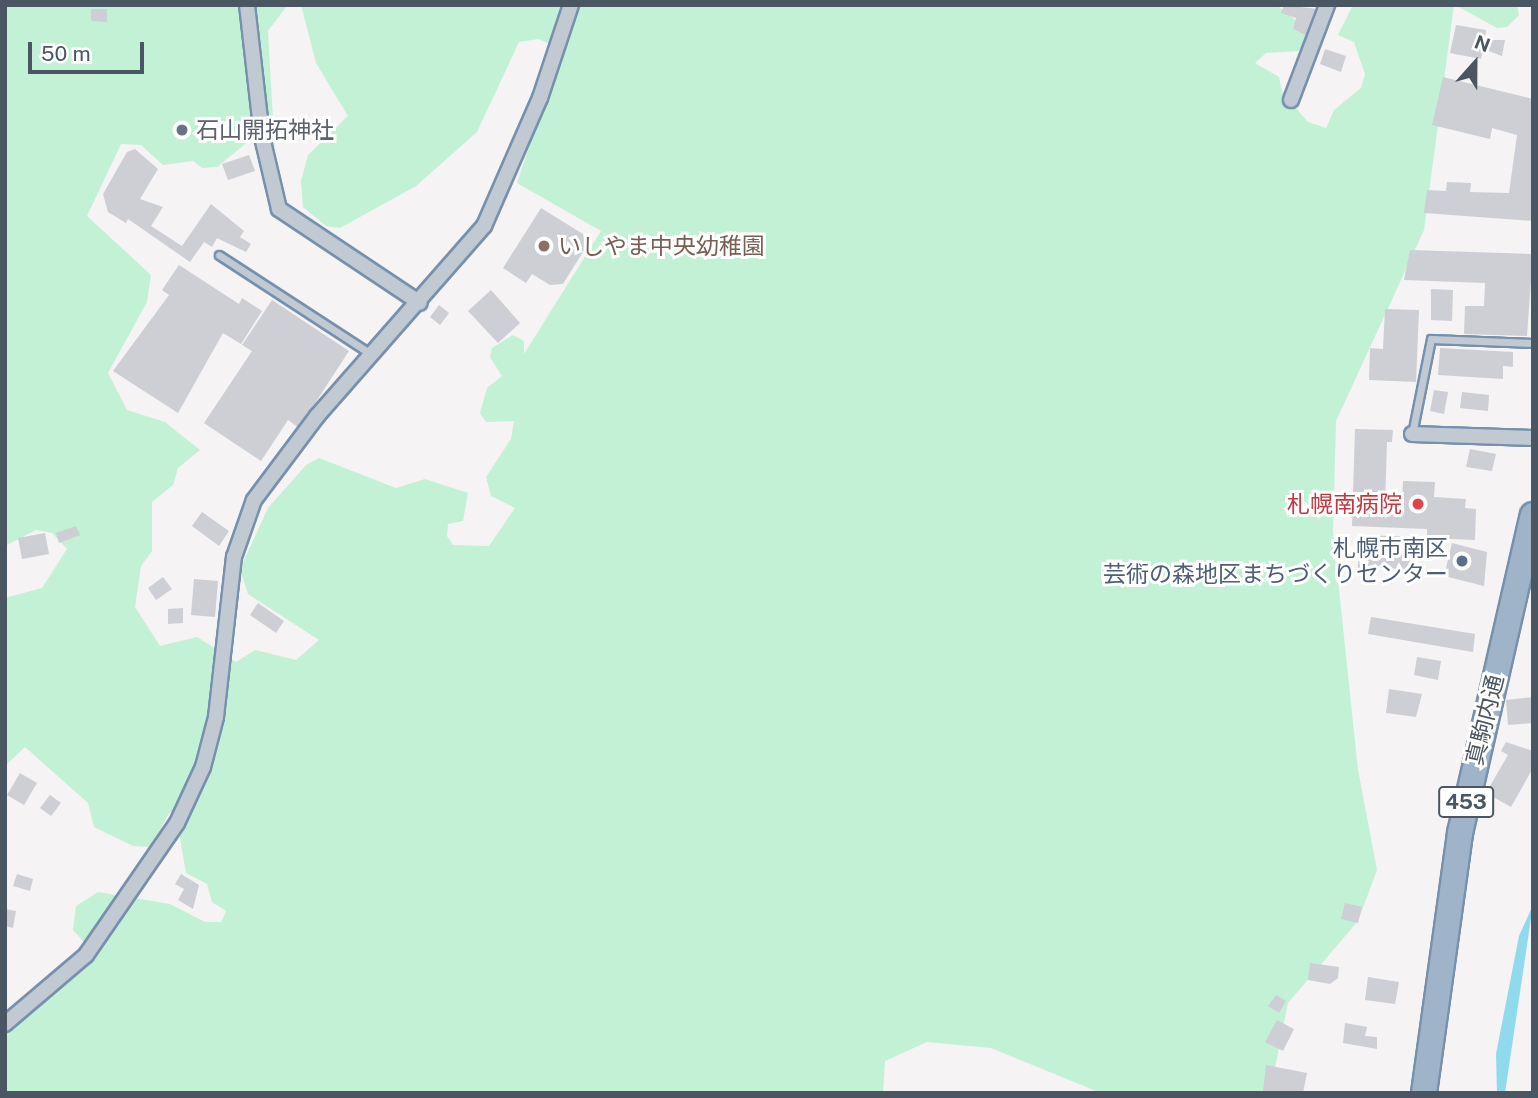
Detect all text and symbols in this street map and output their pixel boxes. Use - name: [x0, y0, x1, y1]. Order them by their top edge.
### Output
- scale bar: [32, 28, 147, 72]
- north arrow: [1440, 28, 1510, 98]
- text: N: [1472, 30, 1493, 56]
- text: 50 m: [41, 41, 91, 66]
- place label: 石山開拓神社: [196, 116, 334, 144]
- marker: 石山開拓神社: [174, 122, 190, 138]
- place label: いしやま中央幼稚園: [558, 232, 765, 260]
- marker: いしやま中央幼稚園: [536, 238, 552, 254]
- place label: 札幌南病院: [1287, 490, 1402, 518]
- marker: 札幌南病院: [1408, 494, 1428, 514]
- place label: 札幌市南区 芸術の森地区まちづくりセンター: [1103, 534, 1448, 588]
- marker: 札幌市南区 芸術の森地区まちづくりセンター: [1454, 553, 1470, 569]
- street label: 真駒内通: [1460, 672, 1510, 768]
- road number: 453: [1438, 784, 1494, 820]

